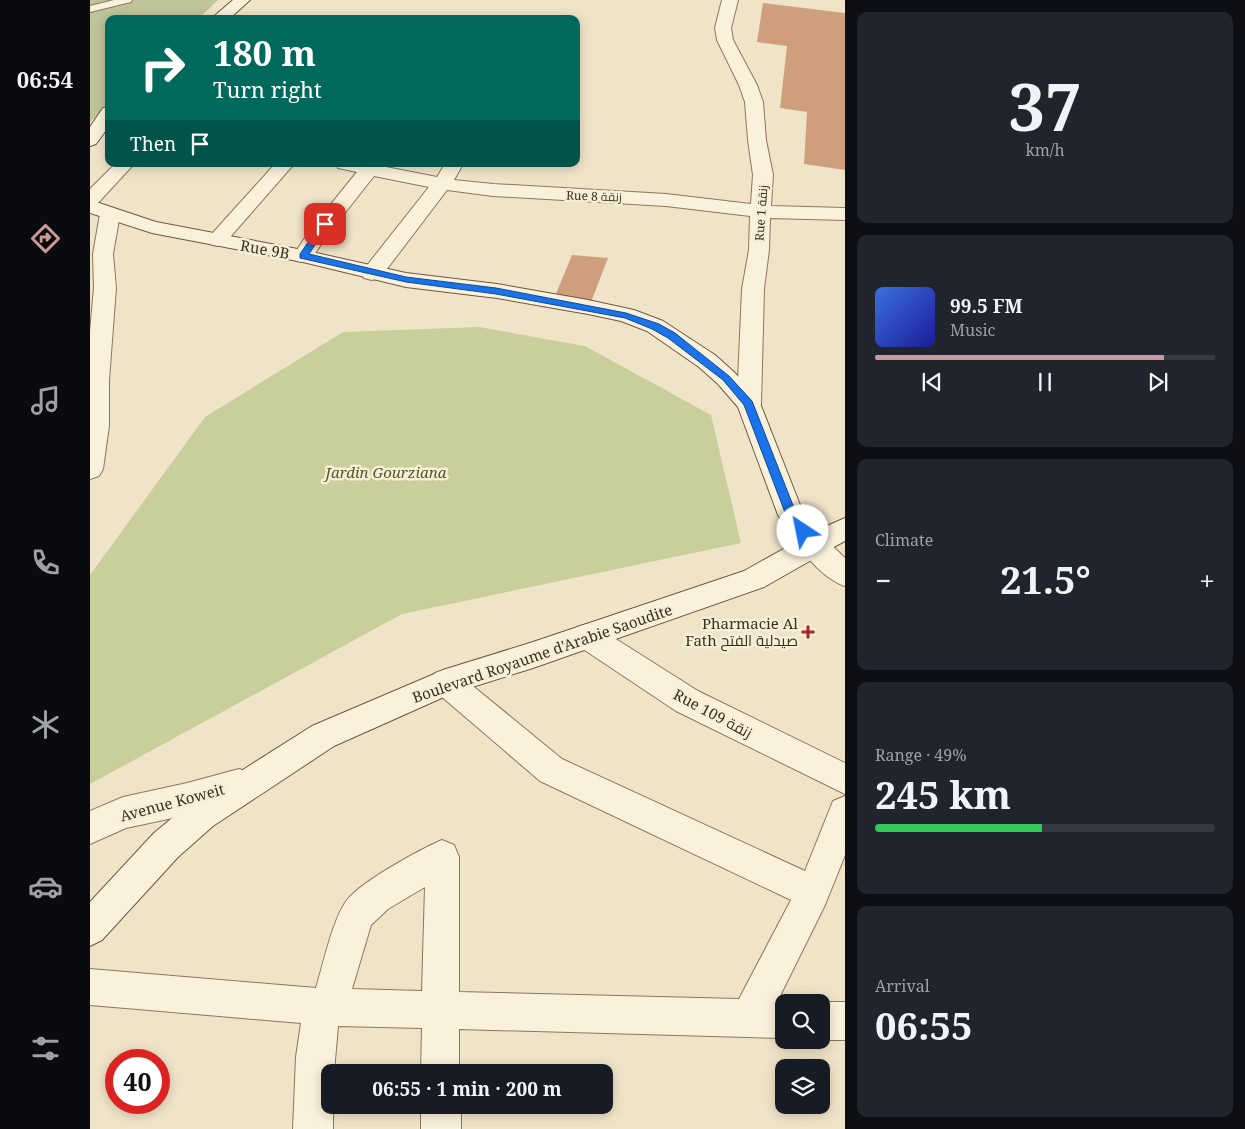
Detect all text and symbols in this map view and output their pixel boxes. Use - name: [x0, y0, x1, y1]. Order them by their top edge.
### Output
- text: 180 m: [213, 29, 316, 76]
- icon: right: [130, 35, 195, 100]
- text: 37: [1008, 62, 1082, 150]
- text: 06:54: [17, 64, 73, 94]
- text: Turn right: [213, 74, 322, 104]
- icon: arrive: [186, 130, 214, 158]
- text: Then: [130, 131, 176, 157]
- text: km/h: [1025, 139, 1065, 161]
- street label: Rue 1 زنقة: [751, 185, 771, 241]
- street label: Rue 8 زنقة: [566, 187, 622, 205]
- pin: [304, 203, 346, 245]
- icon: arrive: [311, 210, 339, 238]
- icon: directions: [28, 221, 63, 256]
- street label: Rue 9B: [239, 235, 291, 263]
- text: 99.5 FM: [950, 293, 1023, 319]
- text: Music: [950, 319, 995, 341]
- icon: previous: [918, 368, 946, 396]
- icon: pause: [1031, 368, 1059, 396]
- icon: next: [1144, 368, 1172, 396]
- icon: music: [28, 383, 63, 418]
- park label: Jardin Gourziana: [323, 462, 447, 482]
- position arrow: [776, 504, 828, 556]
- text: Climate: [875, 529, 933, 551]
- icon: phone: [28, 545, 63, 580]
- text: 21.5°: [1000, 553, 1091, 605]
- text: −: [875, 561, 891, 599]
- text: +: [1199, 561, 1215, 599]
- street label: Boulevard Royaume d'Arabie Saoudite: [409, 599, 675, 707]
- place label: Pharmacie Al Fath صيدلية الفتح: [685, 613, 798, 652]
- marker: Pharmacie Al Fath صيدلية الفتح: [802, 626, 814, 638]
- street label: Rue 109 زنقة: [670, 684, 756, 742]
- icon: climate: [28, 707, 63, 742]
- text: Range · 49%: [875, 744, 967, 766]
- text: 245 km: [875, 768, 1011, 820]
- street label: Avenue Koweit: [118, 778, 226, 826]
- icon: car: [28, 869, 63, 904]
- text: Arrival: [875, 975, 930, 997]
- map controls: [775, 994, 830, 1114]
- button: search: [775, 994, 830, 1049]
- text: 06:55: [875, 999, 972, 1051]
- icon: filters: [28, 1031, 63, 1066]
- speed limit sign: 40: [105, 1049, 170, 1114]
- button: layers: [775, 1059, 830, 1114]
- text: 06:55 · 1 min · 200 m: [372, 1076, 562, 1102]

